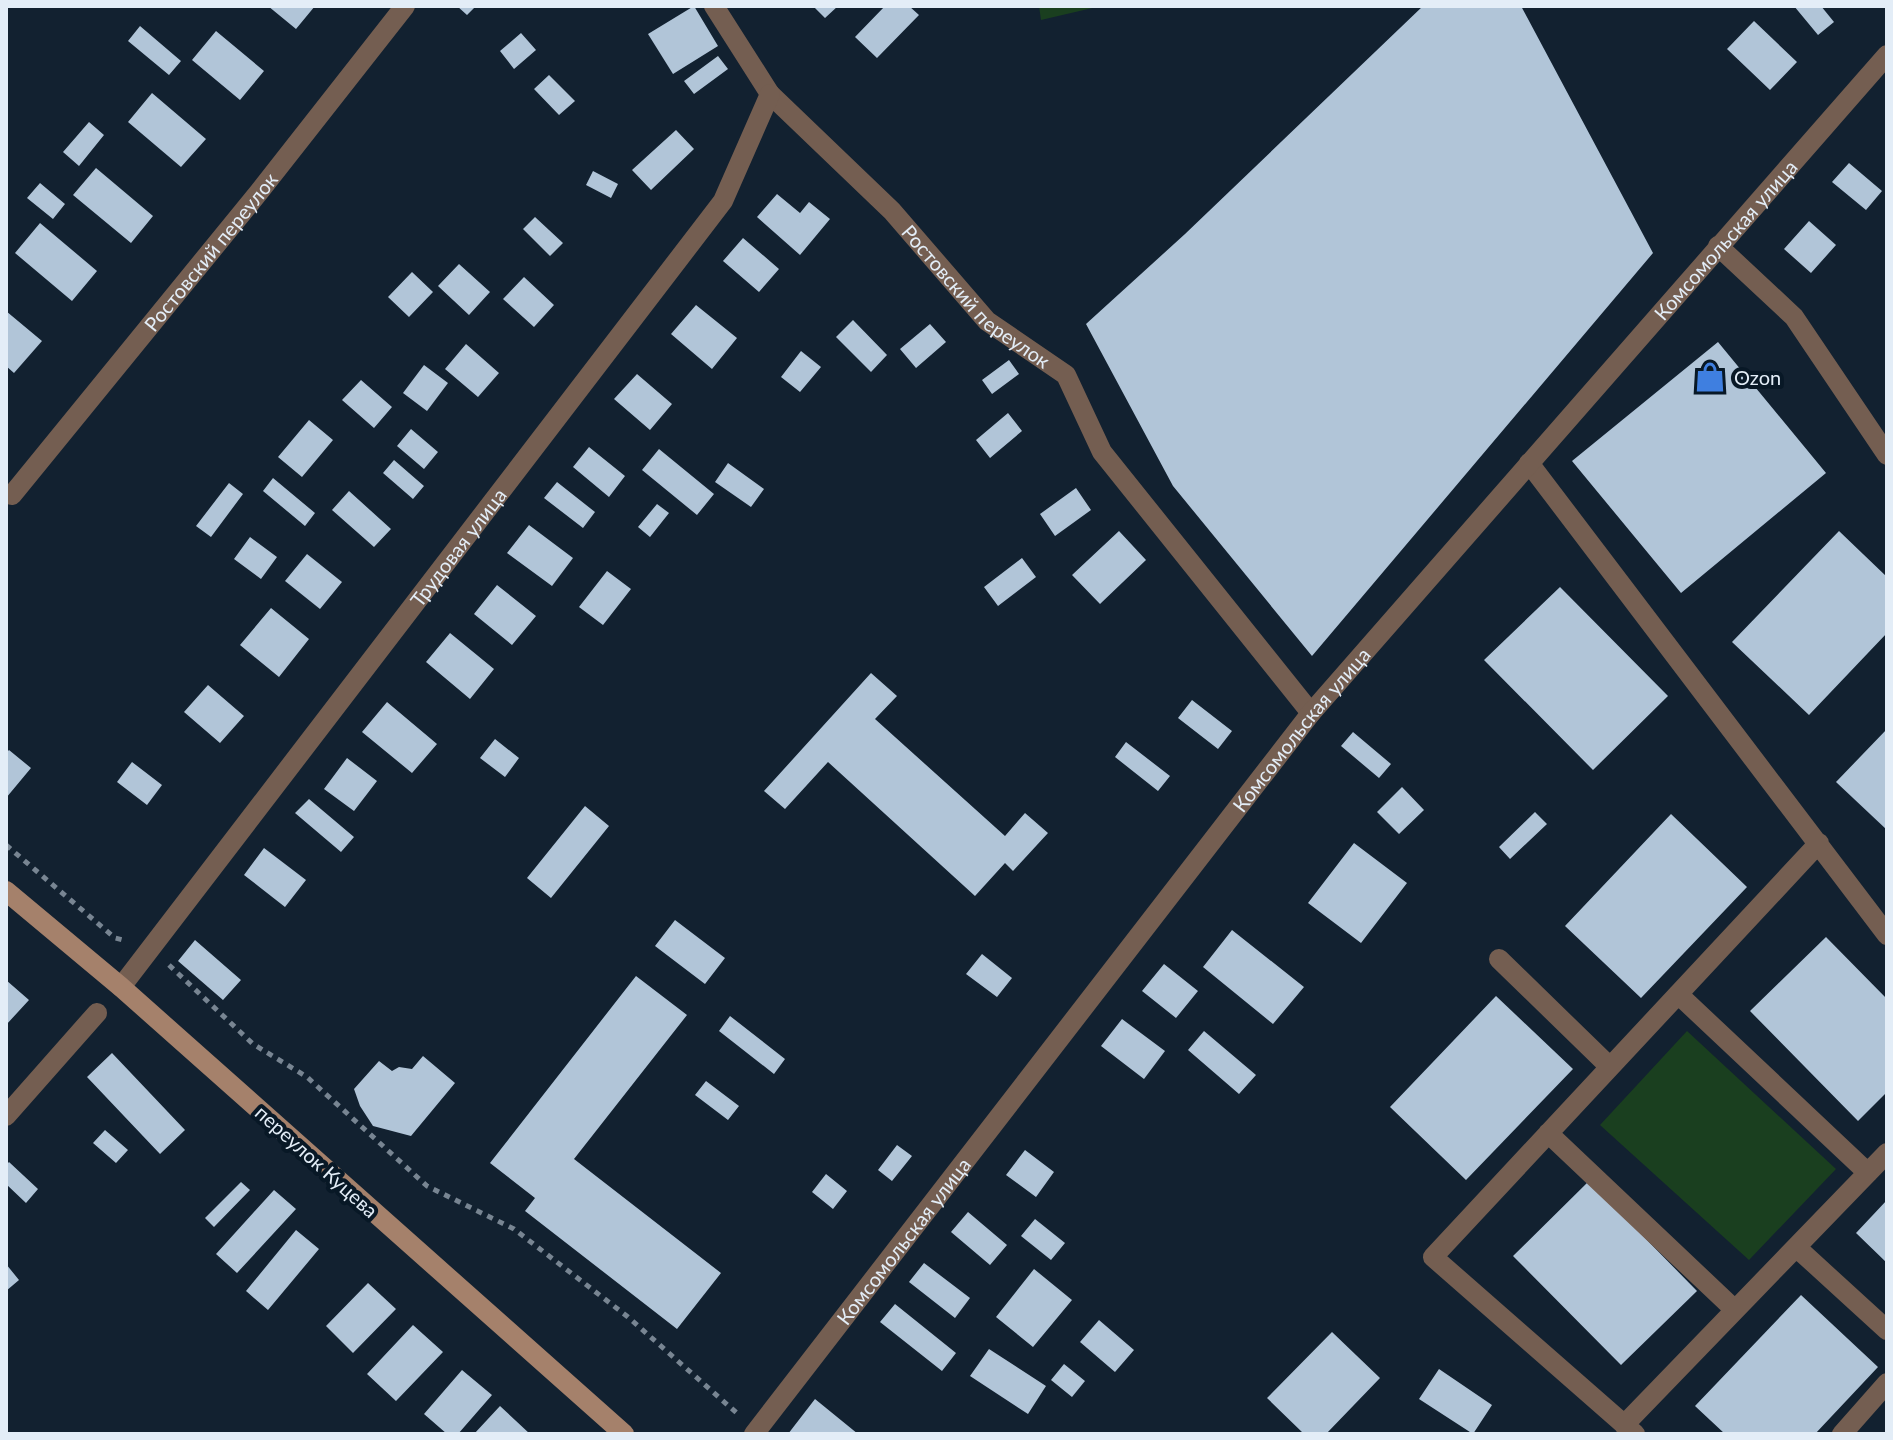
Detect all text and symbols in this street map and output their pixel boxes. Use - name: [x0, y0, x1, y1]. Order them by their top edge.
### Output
- street label: Комсомольская улица: [1649, 155, 1802, 325]
- street label: Ростовский переулок: [139, 167, 282, 336]
- street label: Ростовский переулок: [897, 220, 1055, 373]
- shop icon: Ozon: [1693, 360, 1727, 394]
- place label: Ozon: [1734, 365, 1781, 389]
- street label: Трудовая улица: [405, 483, 511, 611]
- street label: Комсомольская улица: [1227, 642, 1375, 816]
- street label: переулок Куцева: [251, 1100, 383, 1222]
- street label: Комсомольская улица: [831, 1153, 975, 1329]

